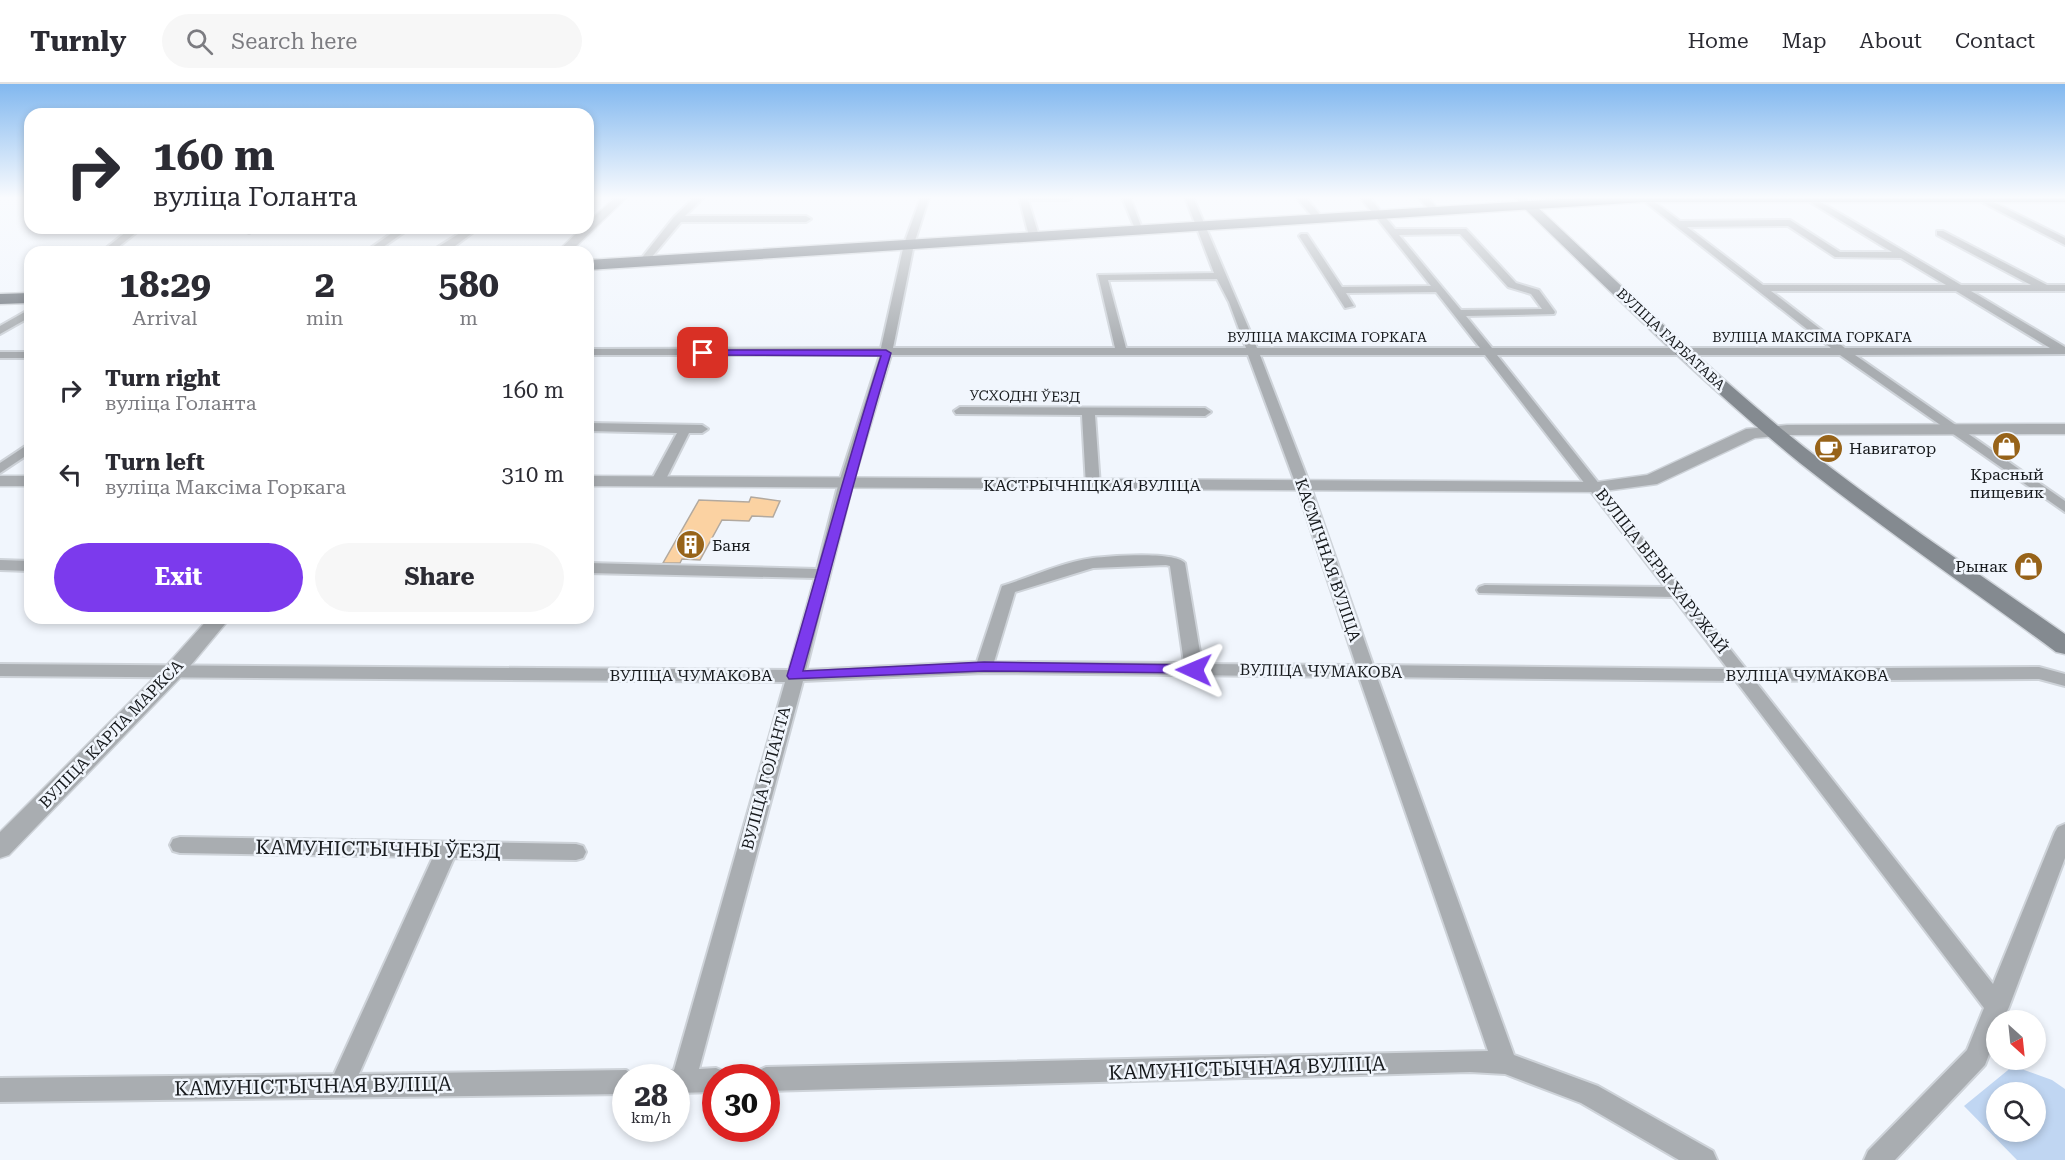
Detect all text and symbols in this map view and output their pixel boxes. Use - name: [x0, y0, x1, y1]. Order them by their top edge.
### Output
- search box: [162, 14, 582, 68]
- text: Turnly: [30, 25, 126, 58]
- icon: search: [183, 25, 216, 58]
- text: Search here: [231, 29, 357, 54]
- text: Home: [1688, 29, 1749, 53]
- text: Map: [1782, 29, 1827, 53]
- text: About: [1860, 29, 1922, 53]
- text: Contact: [1955, 29, 2035, 53]
- text: 160 m: [153, 131, 275, 180]
- icon: right: [54, 132, 132, 210]
- text: вуліца Голанта: [153, 181, 358, 213]
- text: 18:29: [119, 264, 211, 306]
- text: 2: [315, 264, 335, 306]
- text: 580: [439, 264, 499, 306]
- street label: ВУЛІЦА ГАРБАТАВА: [1614, 285, 1728, 393]
- text: Arrival: [132, 306, 197, 330]
- text: min: [306, 306, 343, 330]
- text: m: [460, 306, 478, 330]
- pin: [677, 327, 728, 378]
- street label: ВУЛІЦА МАКСІМА ГОРКАГА: [1227, 329, 1427, 345]
- street label: ВУЛІЦА МАКСІМА ГОРКАГА: [1712, 329, 1912, 345]
- icon: arrive: [686, 336, 719, 369]
- text: Turn right: [105, 366, 220, 391]
- icon: right: [54, 374, 87, 407]
- text: 160 m: [501, 378, 564, 403]
- street label: УСХОДНІ ЎЕЗД: [970, 387, 1080, 405]
- text: вуліца Голанта: [105, 391, 256, 415]
- shop icon: Красный пищевик: [1991, 430, 2023, 462]
- cafe icon: Навигатор: [1812, 432, 1844, 464]
- place label: Навигатор: [1849, 439, 1936, 458]
- text: Turn left: [105, 450, 205, 475]
- icon: left: [54, 458, 87, 491]
- text: 310 m: [501, 462, 564, 487]
- place label: Красный пищевик: [1970, 465, 2044, 502]
- text: вуліца Максіма Горкага: [105, 475, 346, 499]
- street label: КАСТРЫЧНІЦКАЯ ВУЛІЦА: [983, 476, 1202, 495]
- street label: КАСМІЧНАЯ ВУЛІЦА: [1291, 476, 1365, 645]
- street label: ВУЛІЦА ВЕРЫ ХАРУЖАЙ: [1592, 485, 1732, 657]
- building icon: Баня: [675, 529, 707, 561]
- place label: Баня: [712, 536, 751, 555]
- button: Exit: [54, 543, 303, 612]
- button: Share: [315, 543, 564, 612]
- shop icon: Рынак: [2013, 550, 2045, 582]
- place label: Рынак: [1955, 557, 2008, 576]
- position arrow: [1162, 638, 1226, 702]
- street label: ВУЛІЦА КАРЛА МАРКСА: [35, 655, 187, 812]
- street label: ВУЛІЦА ЧУМАКОВА: [1239, 660, 1403, 682]
- street label: ВУЛІЦА ЧУМАКОВА: [610, 666, 773, 685]
- street label: ВУЛІЦА ЧУМАКОВА: [1726, 666, 1889, 685]
- street label: ВУЛІЦА ГОЛАНТА: [738, 703, 794, 852]
- street label: КАМУНІСТЫЧНЫ ЎЕЗД: [255, 835, 501, 863]
- north arrow: [1986, 1010, 2046, 1070]
- map controls: [1986, 1010, 2046, 1142]
- street label: КАМУНІСТЫЧНАЯ ВУЛІЦА: [1108, 1051, 1386, 1085]
- speed limit sign: 30: [702, 1064, 780, 1142]
- street label: КАМУНІСТЫЧНАЯ ВУЛІЦА: [174, 1072, 452, 1100]
- text: 28: [634, 1078, 668, 1113]
- button: search: [1986, 1082, 2046, 1142]
- text: km/h: [631, 1109, 671, 1127]

